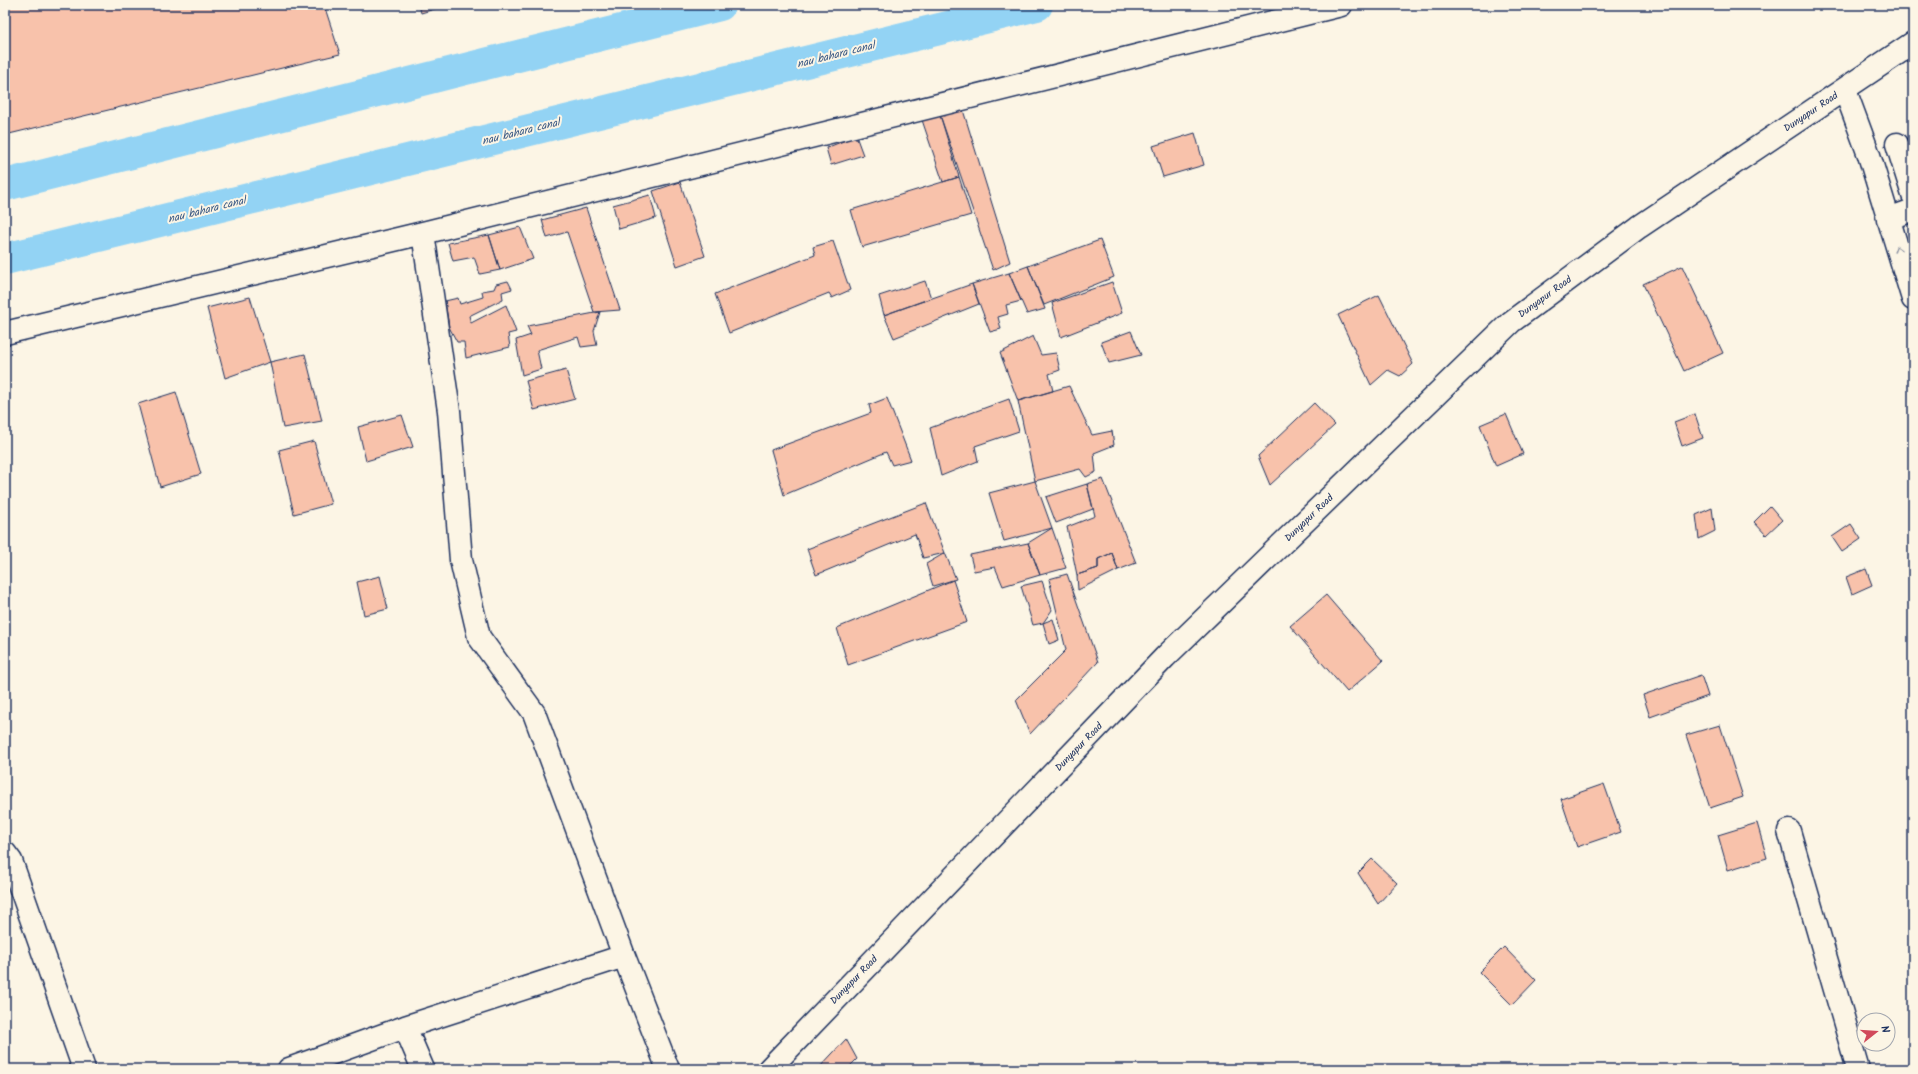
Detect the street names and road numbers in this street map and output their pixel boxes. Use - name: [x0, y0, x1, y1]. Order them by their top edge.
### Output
- street label: Dunyapur Road: [1780, 87, 1842, 136]
- street label: Dunyapur Road: [1515, 271, 1576, 322]
- street label: Dunyapur Road: [1281, 490, 1338, 546]
- street label: Dunyapur Road: [1051, 718, 1107, 775]
- street label: Dunyapur Road: [826, 951, 882, 1008]

